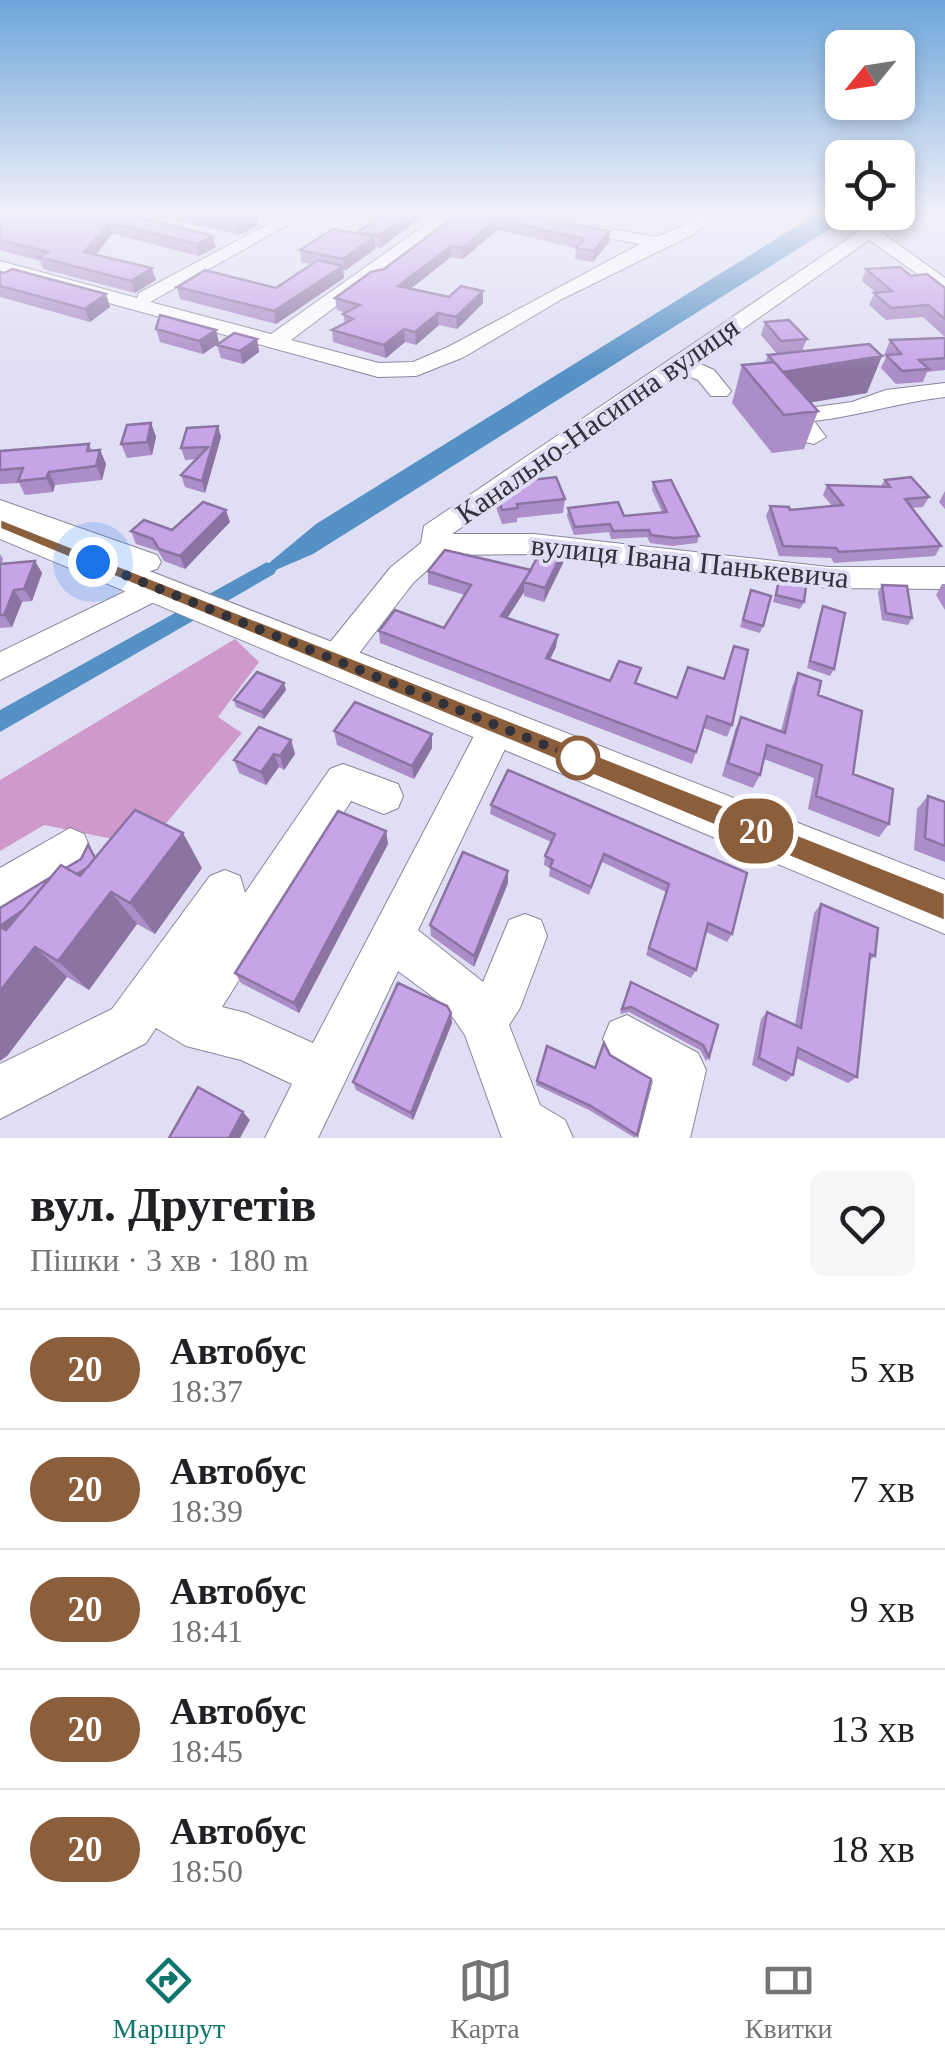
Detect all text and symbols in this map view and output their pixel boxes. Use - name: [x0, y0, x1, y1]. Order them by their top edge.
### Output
- north arrow: [825, 30, 915, 120]
- map controls: [825, 30, 915, 230]
- button: locate: [825, 140, 915, 230]
- street label: Канально-Насипна вулиця: [449, 310, 745, 530]
- street label: вулиця Івана Панькевича: [529, 528, 851, 594]
- your location: [68, 537, 118, 587]
- unlabelled marker: [557, 737, 599, 779]
- line badge: 20: [711, 798, 801, 864]
- text: 20: [739, 812, 774, 851]
- button: heart: [810, 1171, 915, 1276]
- text: вул. Другетів: [30, 1178, 316, 1231]
- text: Пішки · 3 хв · 180 m: [30, 1242, 309, 1278]
- text: Автобус: [170, 1330, 306, 1372]
- text: 5 хв: [850, 1348, 915, 1390]
- text: 20: [68, 1350, 103, 1389]
- text: 18:37: [170, 1373, 243, 1409]
- text: Автобус: [170, 1450, 306, 1492]
- text: 7 хв: [850, 1468, 915, 1510]
- text: 20: [68, 1470, 103, 1509]
- text: 18:39: [170, 1493, 243, 1529]
- text: Автобус: [170, 1570, 306, 1612]
- text: 9 хв: [850, 1588, 915, 1630]
- text: 20: [68, 1590, 103, 1629]
- text: 18:41: [170, 1613, 243, 1649]
- text: Автобус: [170, 1690, 306, 1732]
- text: 13 хв: [831, 1708, 915, 1750]
- text: 20: [68, 1710, 103, 1749]
- text: 18:45: [170, 1733, 243, 1769]
- text: Автобус: [170, 1810, 306, 1852]
- text: 18 хв: [831, 1828, 915, 1870]
- text: 20: [68, 1830, 103, 1869]
- text: 18:50: [170, 1853, 243, 1889]
- tab: Маршрут: [113, 1953, 225, 2045]
- tab: Карта: [450, 1953, 520, 2045]
- tab: Квитки: [745, 1953, 832, 2045]

